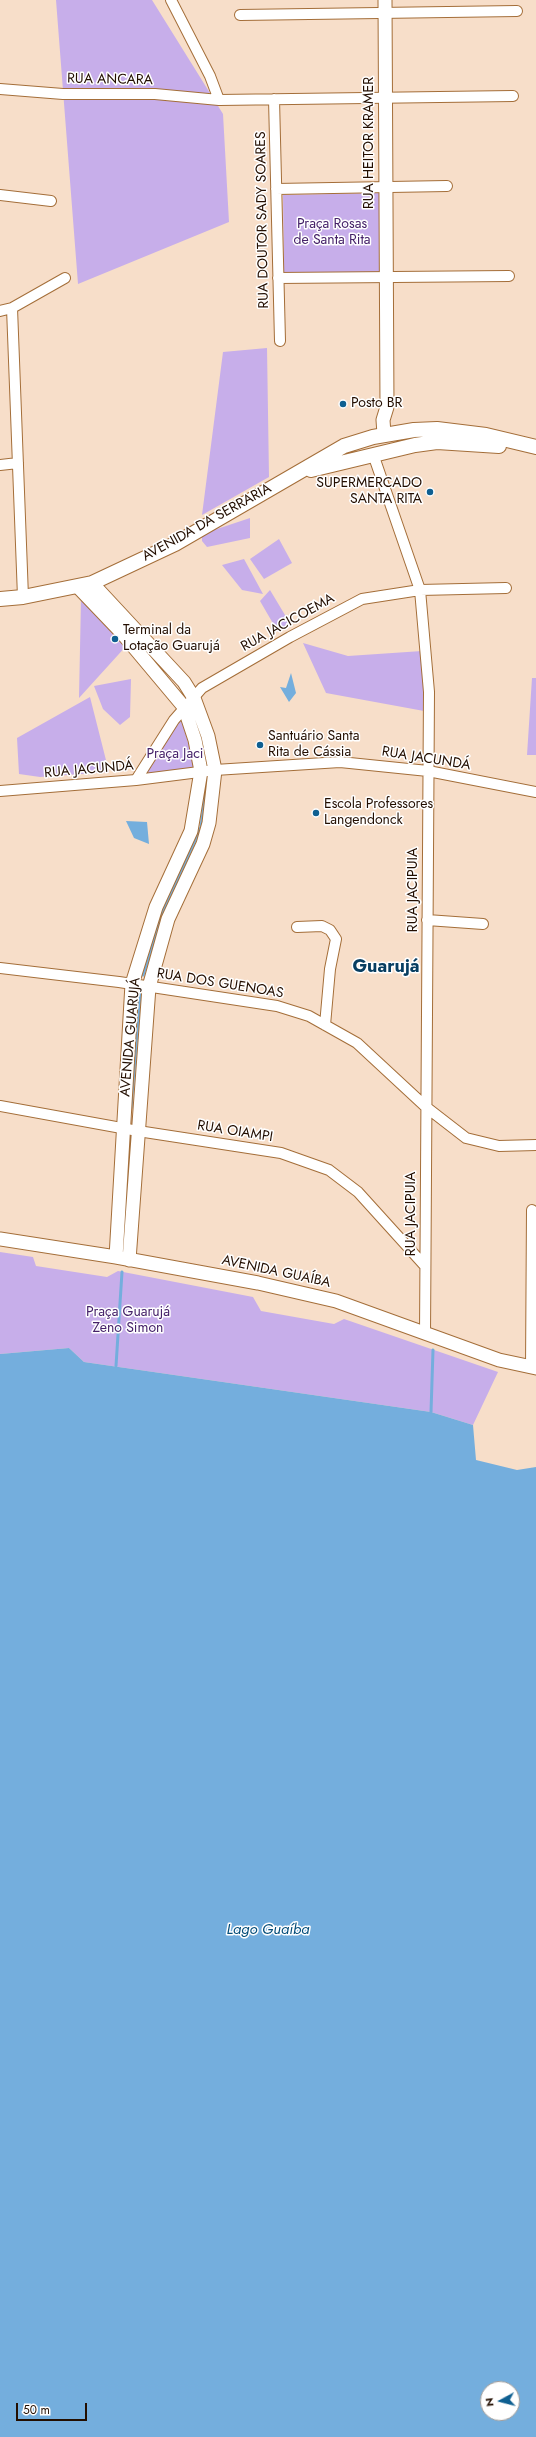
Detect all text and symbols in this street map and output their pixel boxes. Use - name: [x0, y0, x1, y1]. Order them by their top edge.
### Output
- street label: RUA ANCARA: [67, 71, 153, 89]
- street label: RUA HEITOR KRAMER: [362, 77, 378, 209]
- street label: RUA DOUTOR SADY SOARES: [253, 131, 273, 309]
- park label: Praça Rosas de Santa Rita: [293, 217, 371, 250]
- place label: Posto BR: [351, 396, 402, 412]
- marker: Posto BR: [338, 399, 348, 409]
- place label: SUPERMERCADO SANTA RITA: [316, 476, 422, 508]
- street label: AVENIDA DA SERRARIA: [140, 481, 274, 565]
- marker: SUPERMERCADO SANTA RITA: [425, 487, 435, 497]
- street label: RUA JACICOEMA: [238, 590, 338, 656]
- place label: Terminal da Lotação Guarujá: [123, 623, 220, 656]
- marker: Terminal da Lotação Guarujá: [110, 634, 120, 644]
- place label: Santuário Santa Rita de Cássia: [268, 729, 359, 762]
- marker: Santuário Santa Rita de Cássia: [255, 740, 265, 750]
- street label: RUA JACUNDÁ: [380, 744, 472, 774]
- park label: Praça Jaci: [147, 747, 203, 763]
- street label: RUA JACUNDÁ: [44, 758, 134, 782]
- place label: Escola Professores Langendonck: [324, 797, 433, 830]
- marker: Escola Professores Langendonck: [311, 808, 321, 818]
- street label: RUA JACIPUIA: [406, 848, 422, 932]
- district label: Guarujá: [352, 957, 420, 979]
- street label: RUA DOS GUENOAS: [155, 966, 285, 1002]
- street label: AVENIDA GUARUJÁ: [117, 977, 145, 1097]
- street label: RUA OIAMPI: [196, 1118, 274, 1146]
- street label: RUA JACIPUIA: [404, 1172, 420, 1256]
- street label: AVENIDA GUAÍBA: [220, 1252, 332, 1292]
- park label: Praça Guarujá Zeno Simon: [86, 1305, 170, 1338]
- water label: Lago Guaíba: [226, 1921, 310, 1939]
- north arrow: [480, 2381, 520, 2421]
- scale bar: [18, 2395, 89, 2421]
- text: N: [481, 2397, 498, 2408]
- text: 50 m: [23, 2401, 50, 2419]

